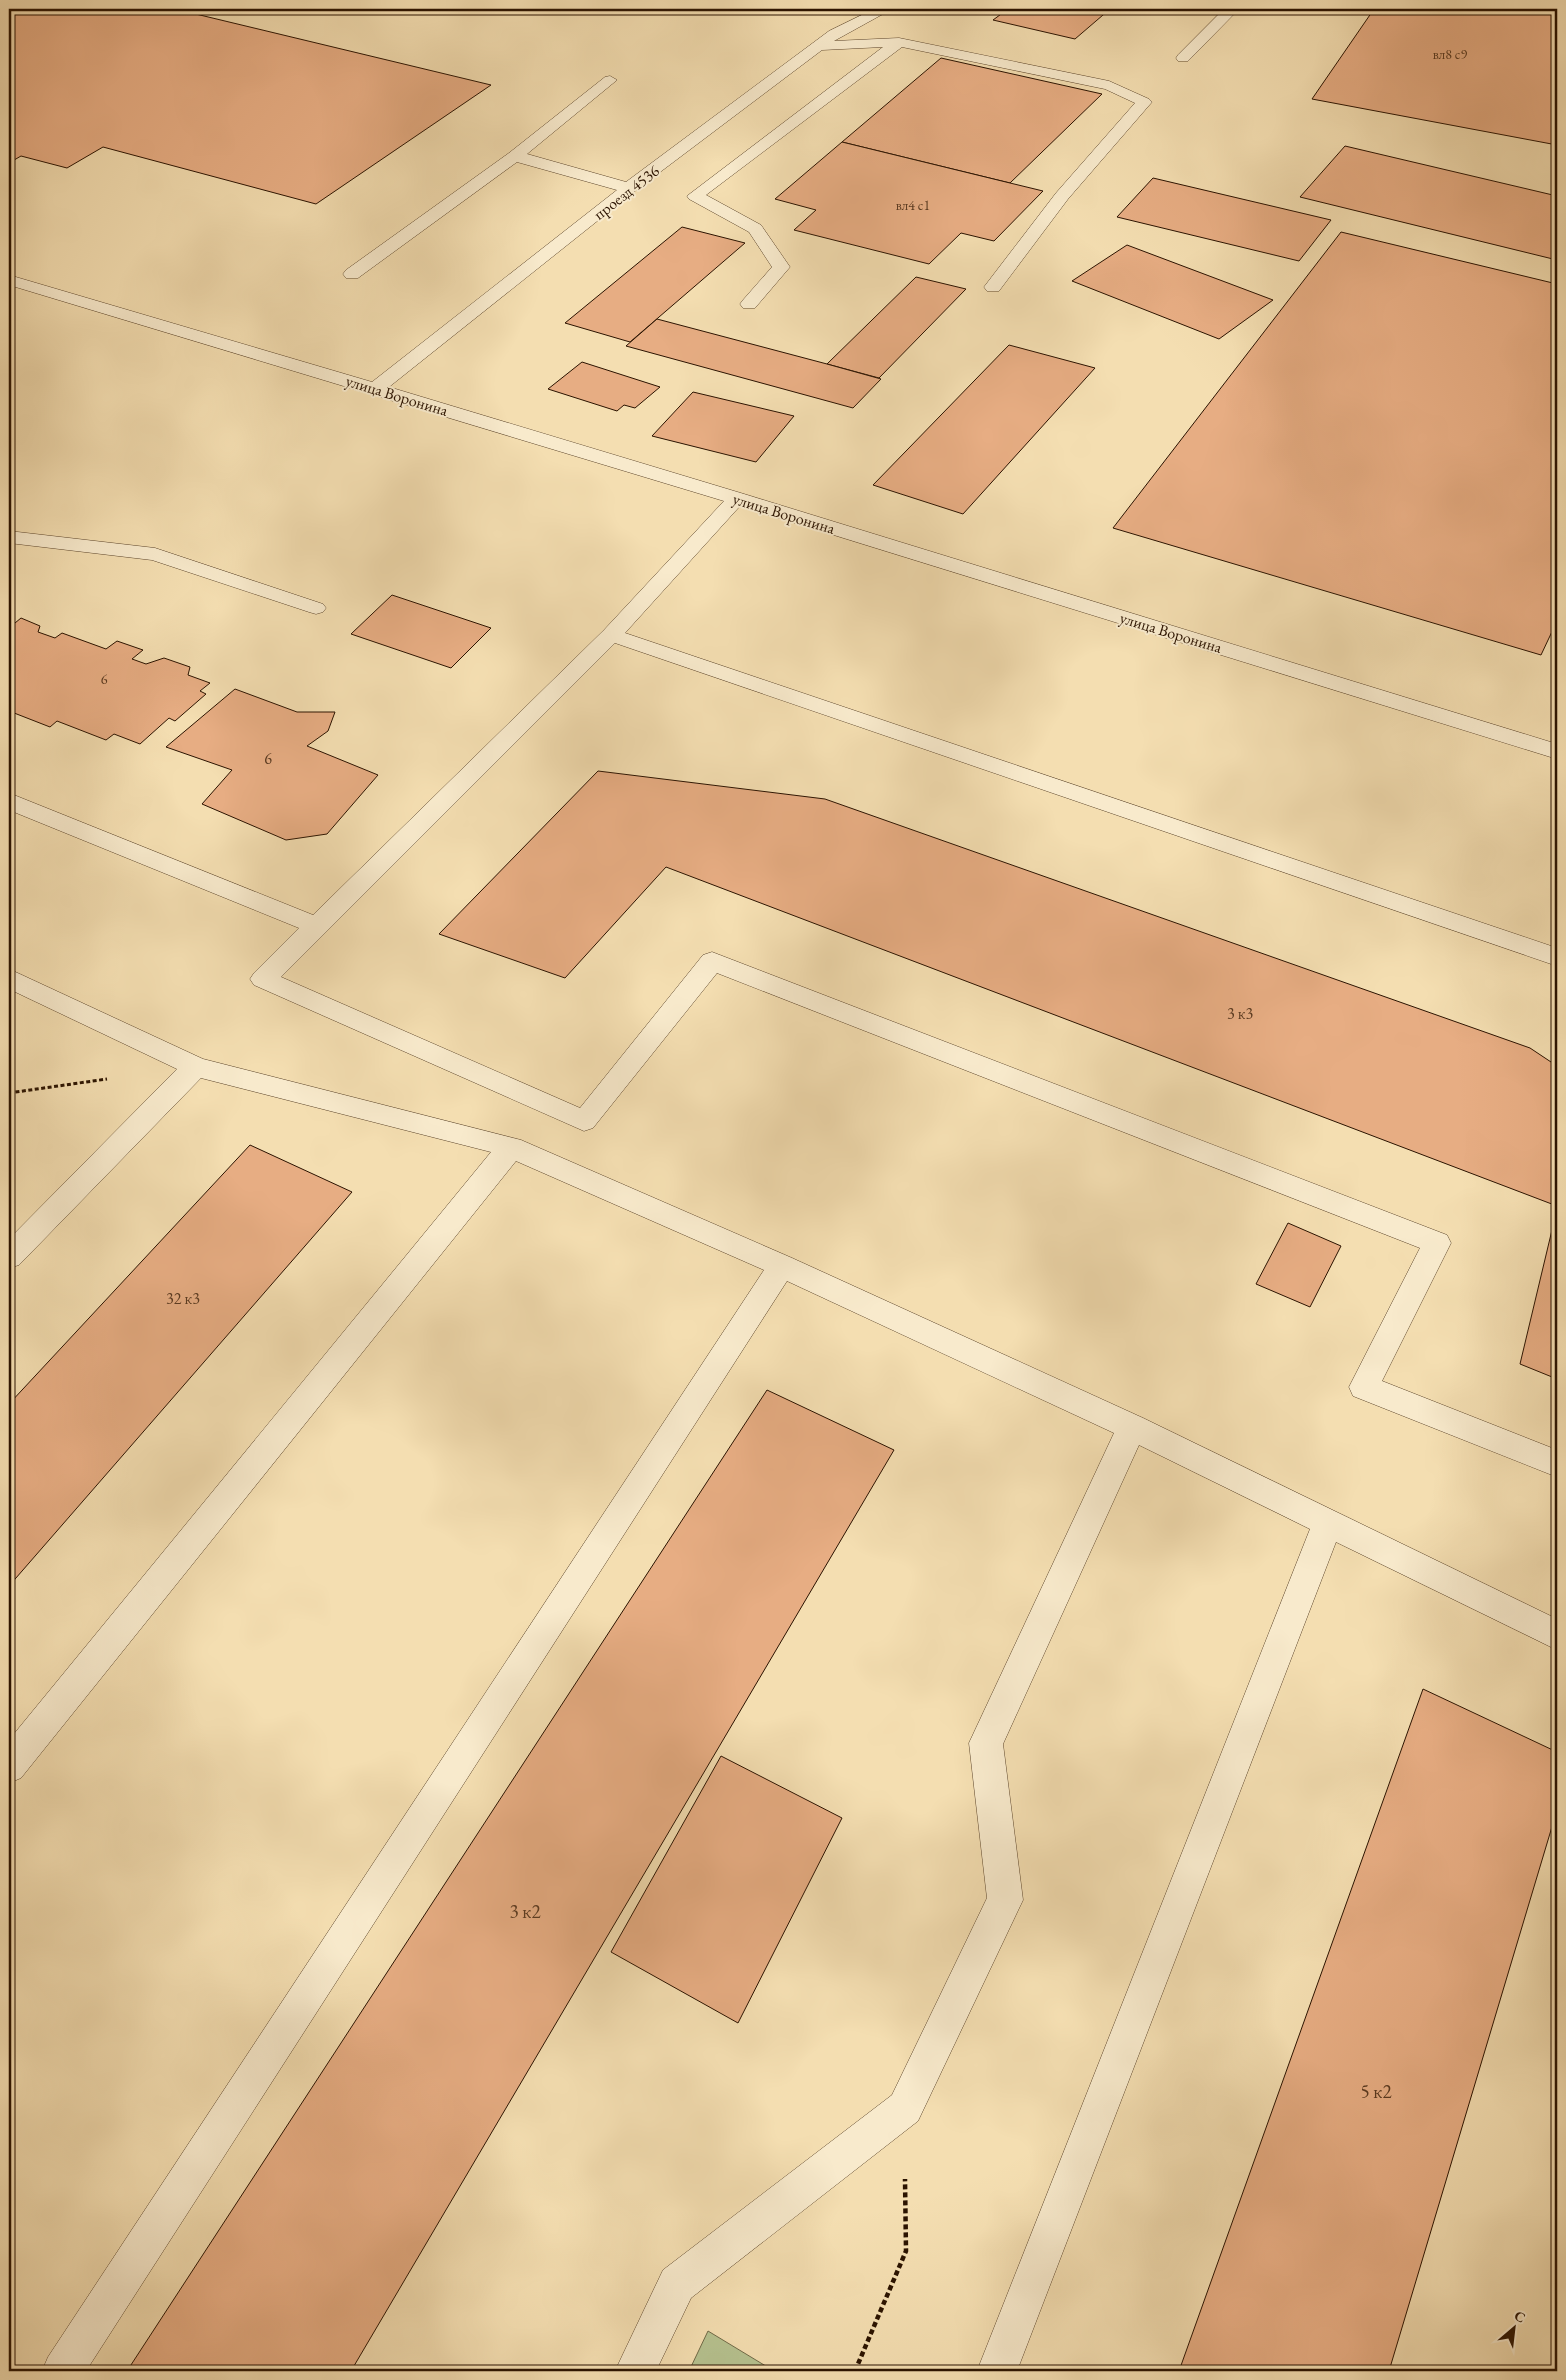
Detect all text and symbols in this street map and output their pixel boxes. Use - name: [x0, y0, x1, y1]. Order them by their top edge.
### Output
- house number: вл8 с9: [1433, 45, 1467, 63]
- street label: проезд 4536: [589, 160, 664, 225]
- house number: вл4 с1: [896, 196, 930, 214]
- street label: улица Воронина: [343, 370, 451, 421]
- street label: улица Воронина: [730, 488, 838, 539]
- street label: улица Воронина: [1117, 607, 1225, 658]
- house number: 6: [101, 670, 108, 688]
- house number: 6: [264, 748, 272, 769]
- house number: 3 к3: [1227, 1003, 1253, 1024]
- house number: 32 к3: [166, 1288, 200, 1309]
- house number: 3 к2: [509, 1899, 541, 1924]
- house number: 5 к2: [1360, 2079, 1392, 2104]
- north arrow: [1488, 2302, 1538, 2352]
- text: С: [1511, 2306, 1529, 2327]

